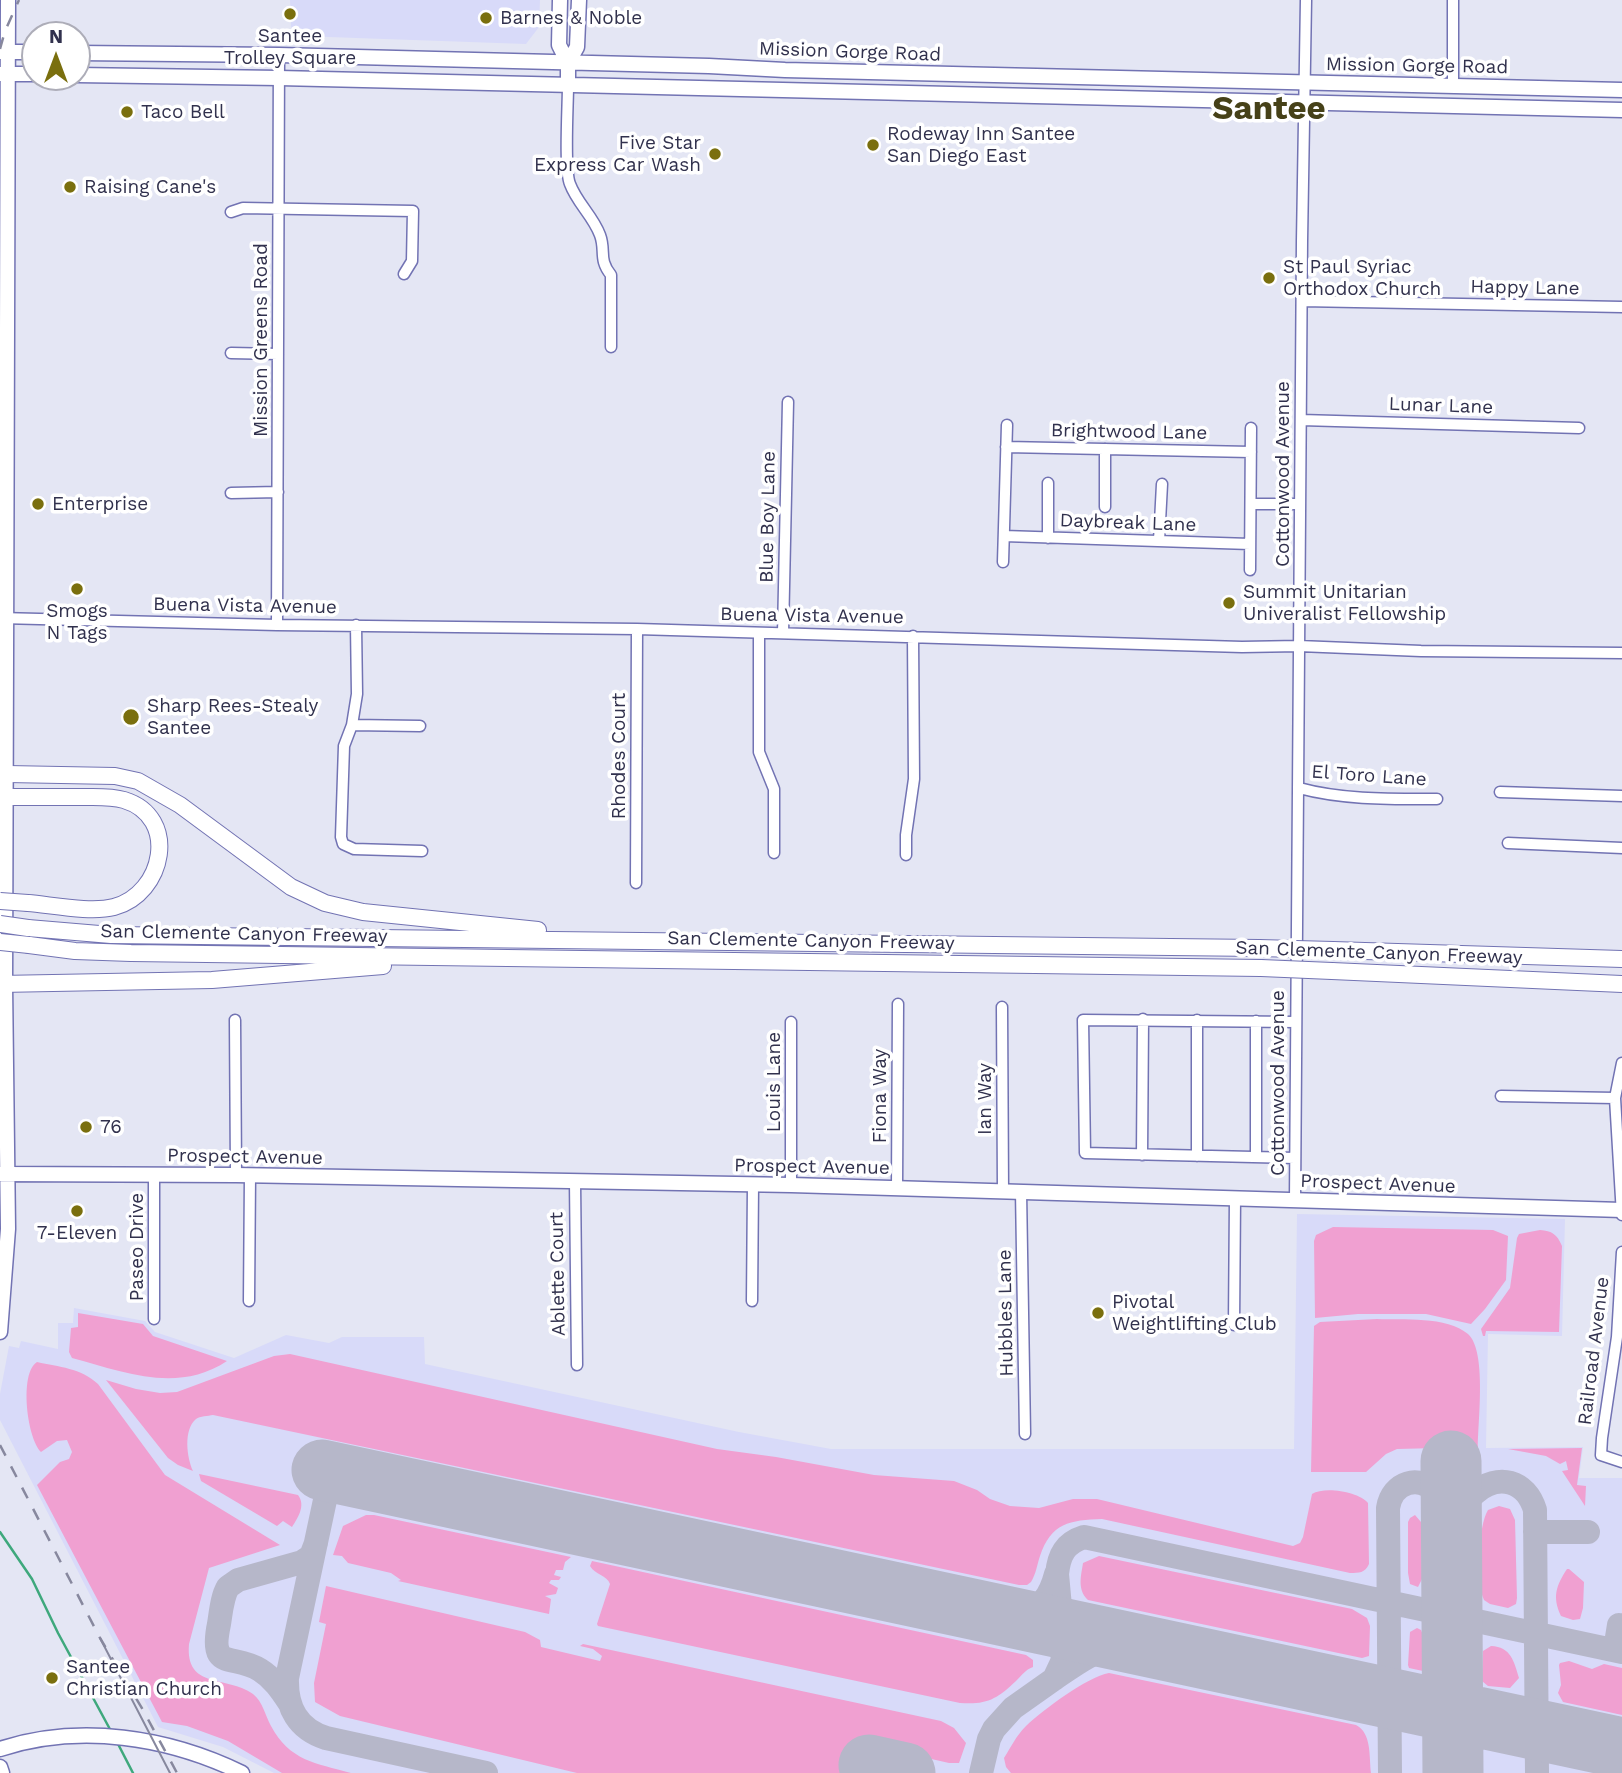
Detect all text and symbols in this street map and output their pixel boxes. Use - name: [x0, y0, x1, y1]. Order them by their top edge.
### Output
- marker: Santee Trolley Square: [282, 6, 298, 22]
- place label: Barnes & Noble: [500, 7, 642, 29]
- marker: Barnes & Noble: [478, 10, 494, 26]
- north arrow: [21, 21, 91, 91]
- text: N: [49, 25, 63, 48]
- place label: Santee Trolley Square: [224, 25, 356, 69]
- street label: Mission Gorge Road: [758, 37, 942, 67]
- street label: Mission Gorge Road: [1326, 53, 1508, 79]
- district label: Santee: [1212, 89, 1326, 129]
- place label: Taco Bell: [141, 101, 225, 123]
- marker: Taco Bell: [119, 104, 135, 120]
- place label: Rodeway Inn Santee San Diego East: [887, 123, 1075, 167]
- place label: Five Star Express Car Wash: [534, 132, 701, 176]
- marker: Rodeway Inn Santee San Diego East: [865, 137, 881, 153]
- marker: Five Star Express Car Wash: [707, 146, 723, 162]
- place label: Raising Cane's: [84, 176, 216, 198]
- marker: Raising Cane's: [62, 179, 78, 195]
- street label: Mission Greens Road: [250, 243, 272, 437]
- place label: St Paul Syriac Orthodox Church: [1283, 256, 1441, 300]
- marker: St Paul Syriac Orthodox Church: [1261, 270, 1277, 286]
- street label: Happy Lane: [1470, 276, 1580, 300]
- street label: Cottonwood Avenue: [1272, 381, 1294, 567]
- street label: Lunar Lane: [1388, 393, 1494, 419]
- street label: Brightwood Lane: [1051, 419, 1207, 445]
- street label: Blue Boy Lane: [755, 451, 781, 583]
- place label: Enterprise: [52, 493, 148, 515]
- marker: Enterprise: [30, 496, 46, 512]
- street label: Daybreak Lane: [1059, 509, 1197, 537]
- marker: Smogs N Tags: [69, 581, 85, 597]
- place label: Summit Unitarian Univeralist Fellowship: [1243, 581, 1446, 625]
- street label: Buena Vista Avenue: [153, 593, 337, 619]
- marker: Summit Unitarian Univeralist Fellowship: [1221, 595, 1237, 611]
- place label: Smogs N Tags: [46, 600, 108, 644]
- street label: Buena Vista Avenue: [720, 603, 904, 629]
- street label: Rhodes Court: [608, 693, 630, 819]
- place label: Sharp Rees-Stealy Santee: [147, 695, 318, 739]
- marker: Sharp Rees-Stealy Santee: [121, 707, 141, 727]
- street label: El Toro Lane: [1311, 761, 1427, 791]
- street label: San Clemente Canyon Freeway: [100, 920, 388, 948]
- street label: San Clemente Canyon Freeway: [667, 927, 955, 955]
- street label: San Clemente Canyon Freeway: [1235, 937, 1523, 969]
- street label: Cottonwood Avenue: [1267, 990, 1289, 1176]
- street label: Louis Lane: [763, 1032, 785, 1132]
- street label: Fiona Way: [869, 1049, 891, 1143]
- street label: Ian Way: [974, 1063, 996, 1135]
- place label: 76: [100, 1116, 122, 1138]
- marker: 76: [78, 1119, 94, 1135]
- street label: Prospect Avenue: [167, 1144, 323, 1170]
- street label: Prospect Avenue: [734, 1154, 890, 1180]
- street label: Prospect Avenue: [1300, 1170, 1456, 1198]
- street label: Paseo Drive: [126, 1193, 148, 1301]
- marker: 7-Eleven: [69, 1203, 85, 1219]
- street label: Ablette Court: [546, 1212, 570, 1336]
- place label: 7-Eleven: [37, 1222, 117, 1244]
- street label: Hubbles Lane: [993, 1249, 1019, 1377]
- street label: Railroad Avenue: [1574, 1275, 1614, 1427]
- place label: Pivotal Weightlifting Club: [1112, 1291, 1277, 1335]
- marker: Pivotal Weightlifting Club: [1090, 1305, 1106, 1321]
- place label: Santee Christian Church: [66, 1656, 222, 1700]
- marker: Santee Christian Church: [44, 1670, 60, 1686]

